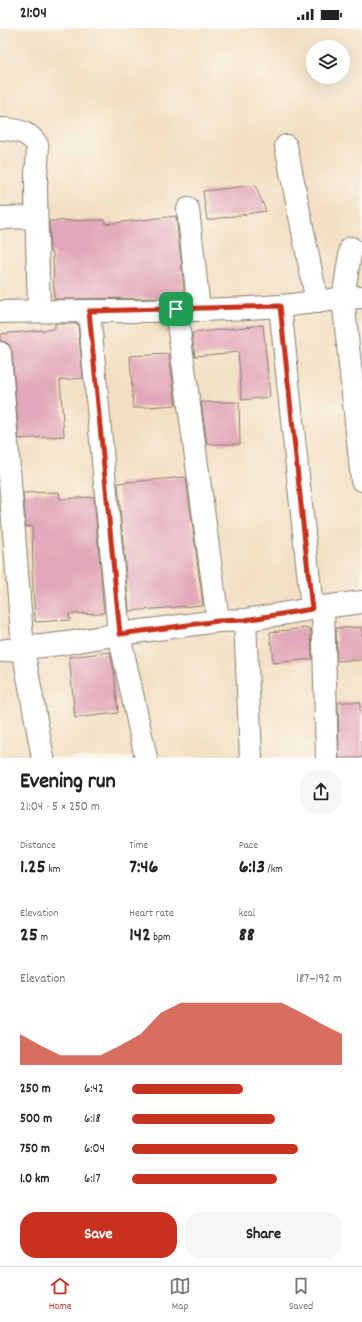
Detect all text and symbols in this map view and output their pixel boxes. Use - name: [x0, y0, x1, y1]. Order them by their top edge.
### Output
- text: 21:04: [20, 3, 47, 25]
- map controls: [306, 40, 350, 84]
- button: layers: [306, 40, 350, 84]
- pin: [159, 292, 193, 326]
- icon: arrive: [165, 298, 187, 320]
- text: Evening run: [20, 767, 116, 798]
- button: share: [300, 771, 342, 813]
- text: 21:04 · 5 × 250 m: [20, 798, 100, 817]
- text: Distance: [20, 838, 56, 854]
- text: Time: [129, 838, 148, 854]
- text: Pace: [239, 838, 258, 854]
- text: 1.25: [20, 854, 46, 882]
- text: 7:46: [129, 854, 158, 882]
- text: 6:13: [239, 854, 265, 882]
- text: km: [46, 862, 60, 878]
- text: /km: [265, 862, 283, 878]
- text: Elevation: [20, 906, 58, 922]
- text: Heart rate: [129, 906, 174, 922]
- text: kcal: [239, 906, 255, 922]
- text: 25: [20, 922, 38, 950]
- text: 142: [129, 922, 151, 950]
- text: 88: [239, 922, 255, 950]
- text: m: [38, 930, 48, 946]
- text: bpm: [151, 930, 171, 946]
- text: Elevation: [20, 970, 65, 989]
- text: 187–192 m: [296, 970, 342, 989]
- text: 250 m: [20, 1080, 51, 1099]
- text: 6:42: [84, 1080, 104, 1099]
- text: 500 m: [20, 1110, 52, 1129]
- text: 6:18: [84, 1110, 101, 1129]
- text: 750 m: [20, 1140, 50, 1159]
- text: 6:04: [84, 1140, 105, 1159]
- text: 1.0 km: [20, 1170, 49, 1189]
- text: 6:17: [84, 1170, 100, 1189]
- button: Save: [20, 1212, 177, 1258]
- button: Share: [185, 1212, 342, 1258]
- tab: Home: [49, 1275, 72, 1315]
- tab: Map: [169, 1275, 191, 1315]
- tab: Saved: [289, 1275, 313, 1315]

